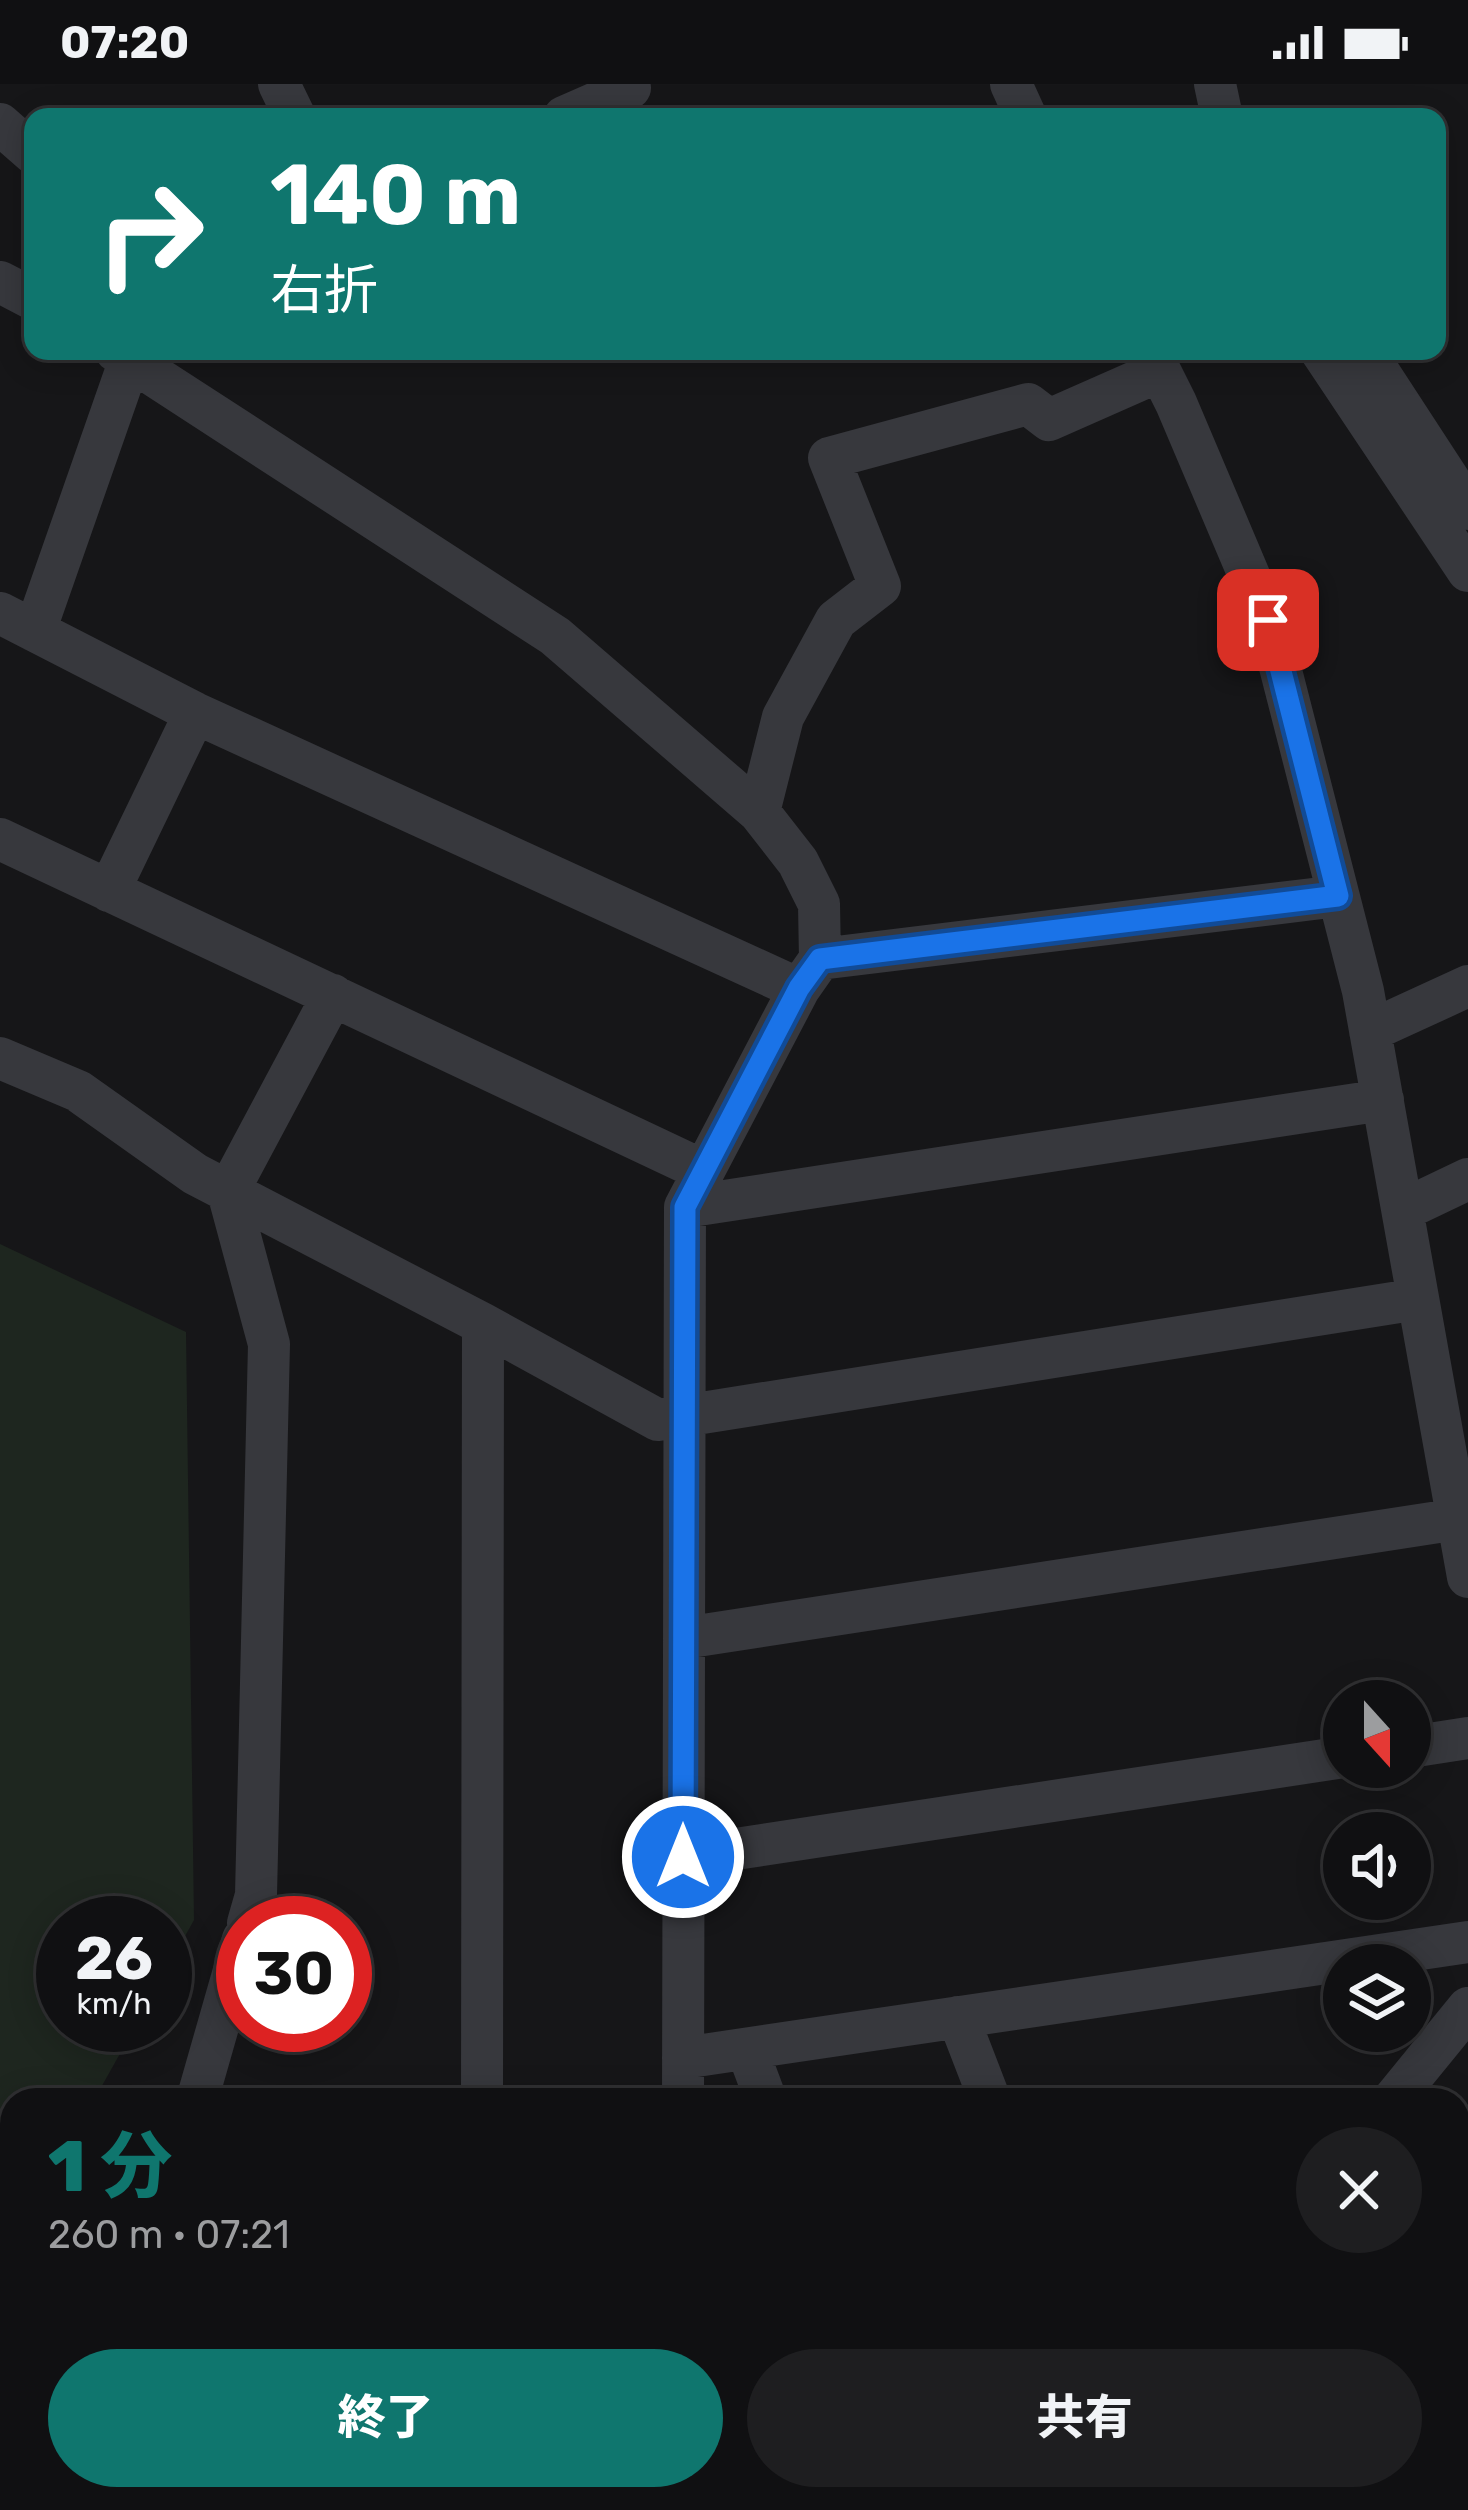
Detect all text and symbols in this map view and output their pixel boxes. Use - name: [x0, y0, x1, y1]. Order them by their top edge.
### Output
- text: 07:20: [60, 16, 189, 69]
- text: 140 m: [270, 145, 521, 245]
- icon: right: [72, 156, 228, 312]
- text: 右折: [270, 259, 378, 323]
- pin: [1217, 569, 1319, 671]
- icon: arrive: [1235, 587, 1301, 653]
- north arrow: [1323, 1680, 1431, 1788]
- map controls: [1323, 1680, 1431, 2052]
- position arrow: [620, 1794, 746, 1920]
- button: sound: [1323, 1812, 1431, 1920]
- speed limit sign: 30: [216, 1896, 372, 2052]
- text: 26: [75, 1923, 153, 1994]
- button: layers: [1323, 1944, 1431, 2052]
- text: km/h: [77, 1986, 151, 2022]
- text: 1 分: [48, 2124, 172, 2209]
- button: close: [1296, 2127, 1422, 2253]
- text: 260 m · 07:21: [48, 2212, 290, 2258]
- button: 終了: [48, 2349, 723, 2487]
- button: 共有: [747, 2349, 1422, 2487]

